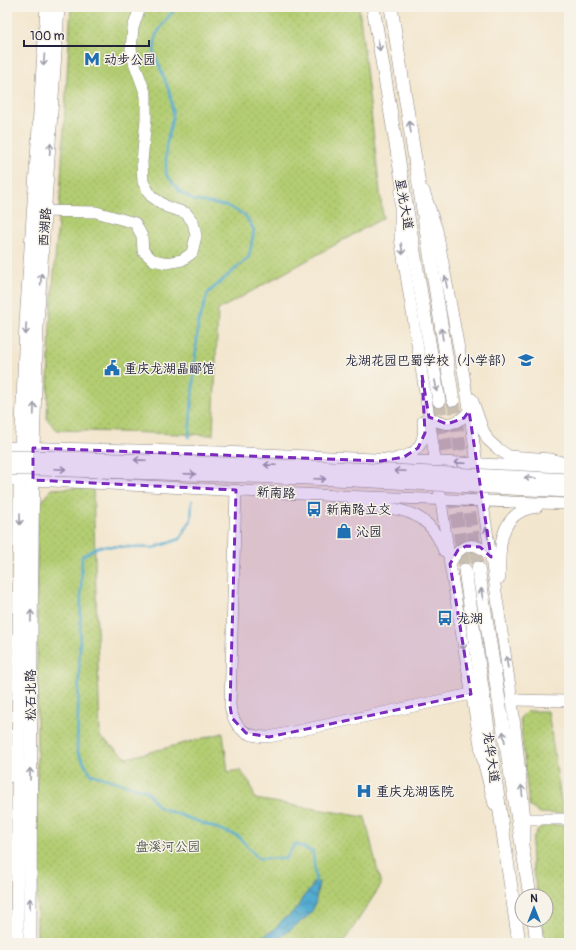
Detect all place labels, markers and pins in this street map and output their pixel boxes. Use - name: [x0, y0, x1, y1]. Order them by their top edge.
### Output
- metro station icon: 动步公园: [83, 50, 101, 68]
- place label: 动步公园: [104, 52, 156, 68]
- school or university icon: 龙湖花园巴蜀学校（小学部）: [517, 351, 535, 369]
- place label: 龙湖花园巴蜀学校（小学部）: [345, 353, 514, 369]
- public building icon: 重庆龙湖晶郦馆: [103, 359, 121, 377]
- place label: 重庆龙湖晶郦馆: [124, 361, 215, 377]
- bus stop icon: 新南路立交: [305, 500, 323, 518]
- place label: 新南路立交: [326, 502, 391, 518]
- shop icon: 沁园: [335, 522, 353, 540]
- place label: 沁园: [356, 524, 382, 540]
- bus stop icon: 龙湖: [436, 609, 454, 627]
- place label: 龙湖: [457, 611, 483, 627]
- hospital icon: 重庆龙湖医院: [355, 782, 373, 800]
- place label: 重庆龙湖医院: [376, 784, 454, 800]

